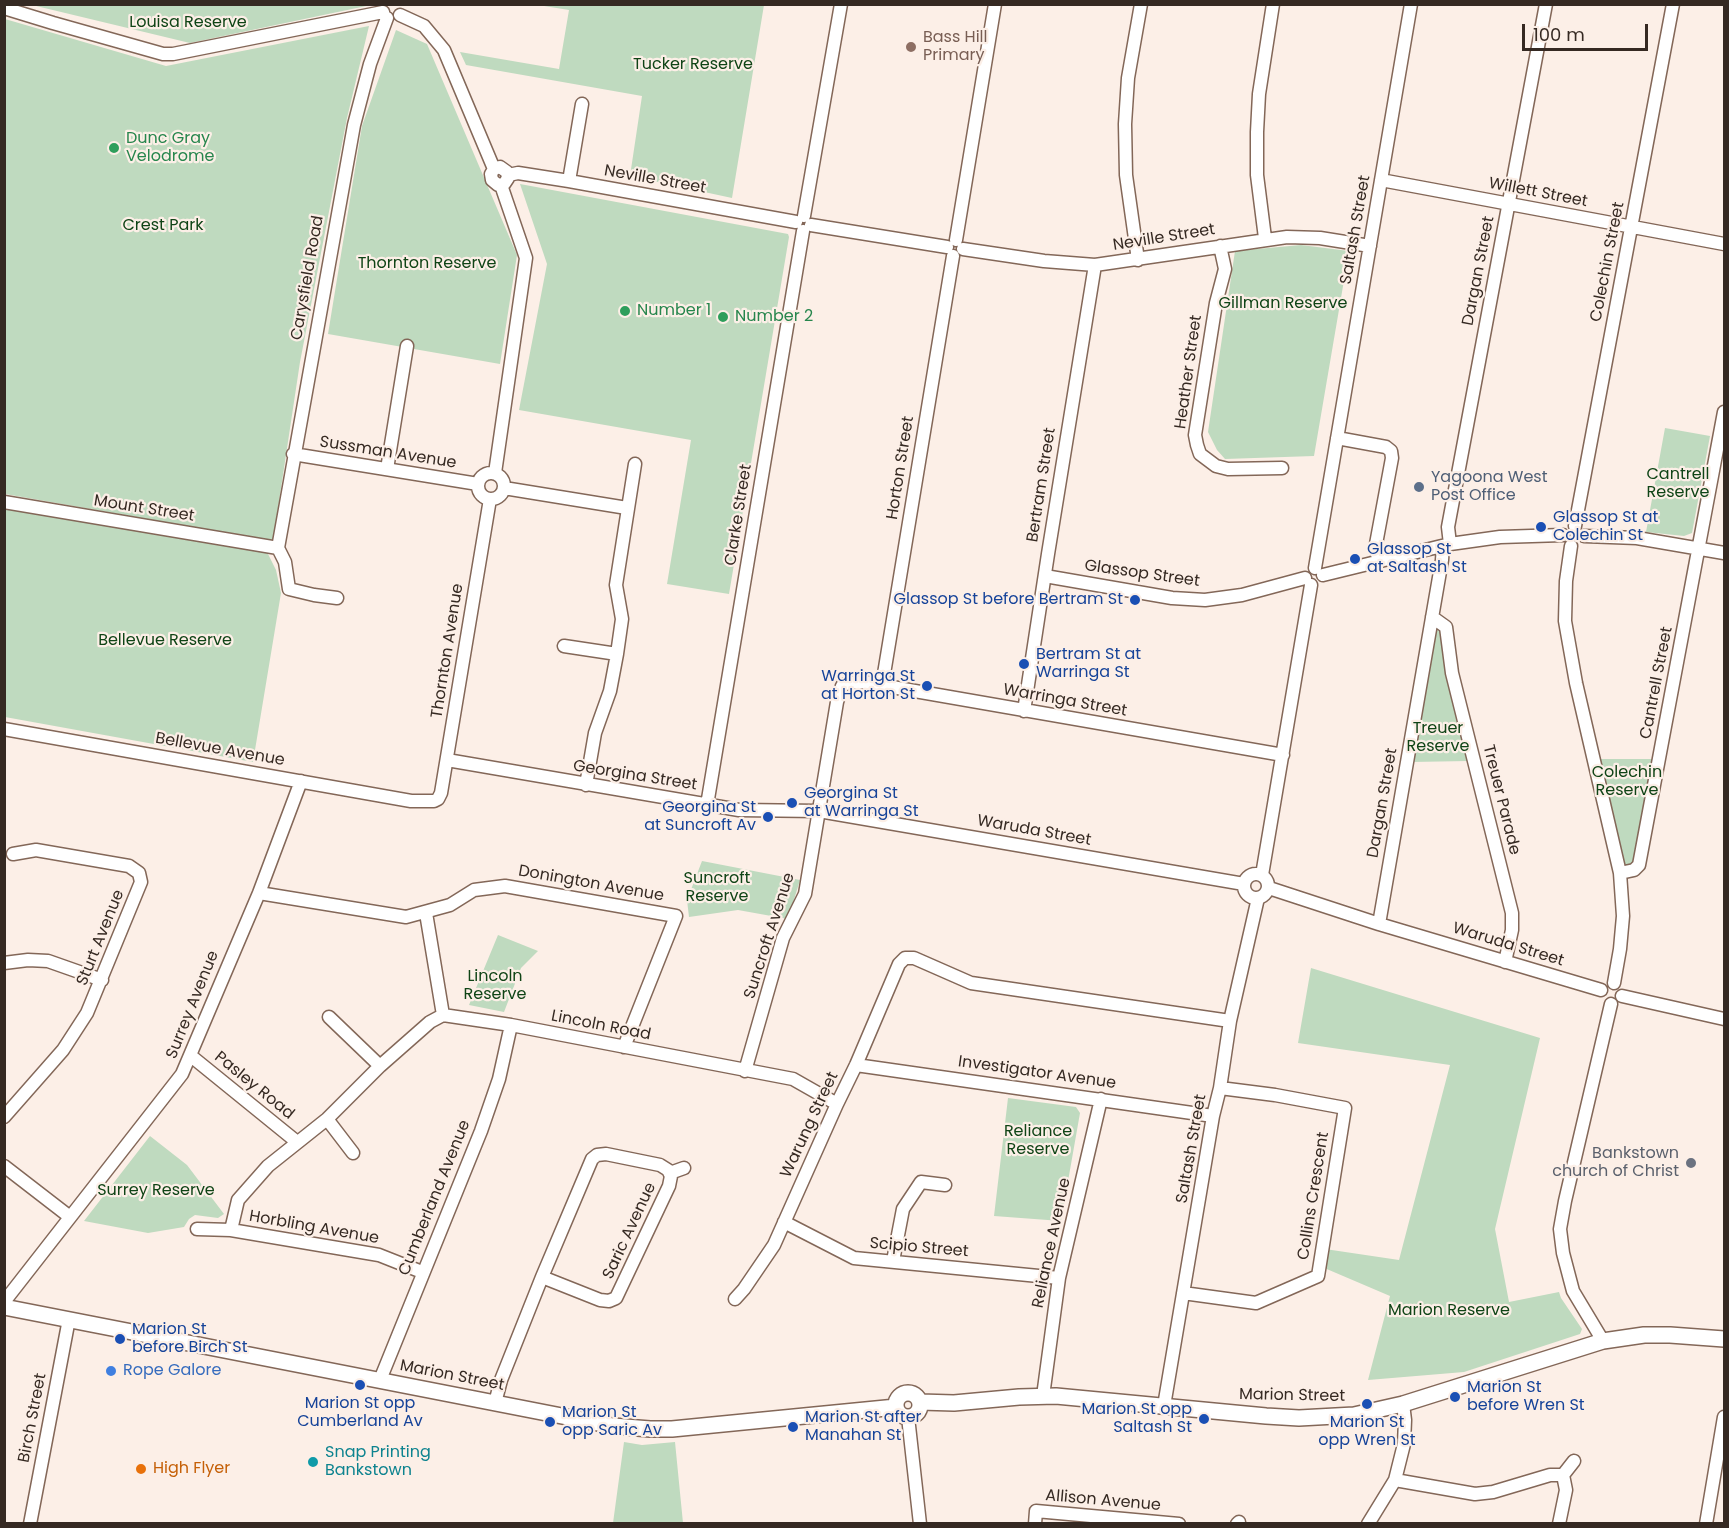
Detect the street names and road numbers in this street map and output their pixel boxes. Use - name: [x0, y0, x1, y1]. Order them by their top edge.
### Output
- street label: Neville Street: [603, 162, 707, 198]
- street label: Saltash Street: [1337, 174, 1375, 286]
- street label: Willett Street: [1487, 174, 1589, 212]
- street label: Colechin Street: [1587, 200, 1629, 324]
- street label: Carysfield Road: [288, 214, 328, 342]
- street label: Dargan Street: [1459, 215, 1499, 327]
- street label: Neville Street: [1112, 220, 1216, 256]
- street label: Heather Street: [1171, 314, 1207, 430]
- street label: Horton Street: [883, 415, 919, 521]
- street label: Bertram Street: [1023, 426, 1061, 544]
- street label: Sussman Avenue: [318, 433, 458, 473]
- street label: Clarke Street: [722, 463, 756, 567]
- street label: Mount Street: [92, 492, 196, 526]
- street label: Glassop Street: [1083, 556, 1201, 592]
- street label: Thornton Avenue: [428, 582, 468, 720]
- street label: Cantrell Street: [1637, 625, 1677, 741]
- street label: Warringa Street: [1002, 681, 1128, 721]
- street label: Bellevue Avenue: [154, 729, 286, 771]
- street label: Treuer Parade: [1478, 743, 1524, 857]
- street label: Dargan Street: [1364, 747, 1402, 859]
- street label: Georgina Street: [572, 757, 698, 795]
- street label: Waruda Street: [976, 812, 1092, 850]
- street label: Donington Avenue: [517, 862, 665, 906]
- street label: Suncroft Avenue: [741, 871, 799, 1001]
- street label: Sturt Avenue: [73, 887, 129, 989]
- street label: Waruda Street: [1450, 919, 1566, 971]
- street label: Surrey Avenue: [163, 948, 223, 1062]
- street label: Lincoln Road: [550, 1007, 652, 1045]
- street label: Pasley Road: [210, 1048, 298, 1124]
- street label: Investigator Avenue: [957, 1052, 1117, 1094]
- street label: Warung Street: [777, 1069, 843, 1181]
- street label: Saltash Street: [1173, 1093, 1211, 1205]
- street label: Cumberland Avenue: [395, 1117, 475, 1279]
- street label: Collins Crescent: [1294, 1131, 1334, 1261]
- street label: Reliance Avenue: [1029, 1176, 1075, 1310]
- street label: Saric Avenue: [599, 1180, 661, 1282]
- street label: Horbling Avenue: [248, 1207, 380, 1249]
- street label: Scipio Street: [869, 1234, 969, 1262]
- street label: Marion Street: [398, 1356, 506, 1396]
- street label: Birch Street: [15, 1372, 51, 1464]
- street label: Marion Street: [1239, 1385, 1345, 1407]
- street label: Allison Avenue: [1044, 1486, 1162, 1516]

